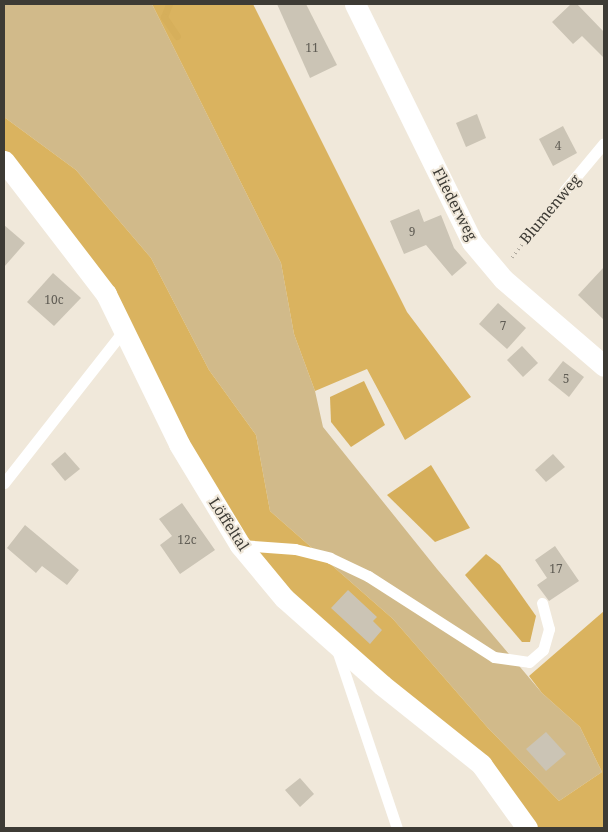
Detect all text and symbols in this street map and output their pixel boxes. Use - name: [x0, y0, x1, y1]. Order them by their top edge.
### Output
- house number: 11: [305, 41, 319, 55]
- house number: 4: [555, 139, 561, 153]
- street label: Fliederweg: [429, 164, 481, 244]
- street label: Blumenweg: [516, 171, 584, 247]
- house number: 9: [409, 225, 415, 239]
- house number: 10c: [44, 293, 64, 307]
- house number: 7: [500, 319, 506, 333]
- house number: 5: [563, 372, 569, 386]
- street label: Löffeltal: [205, 494, 253, 554]
- house number: 12c: [177, 533, 197, 547]
- house number: 17: [549, 562, 563, 576]

